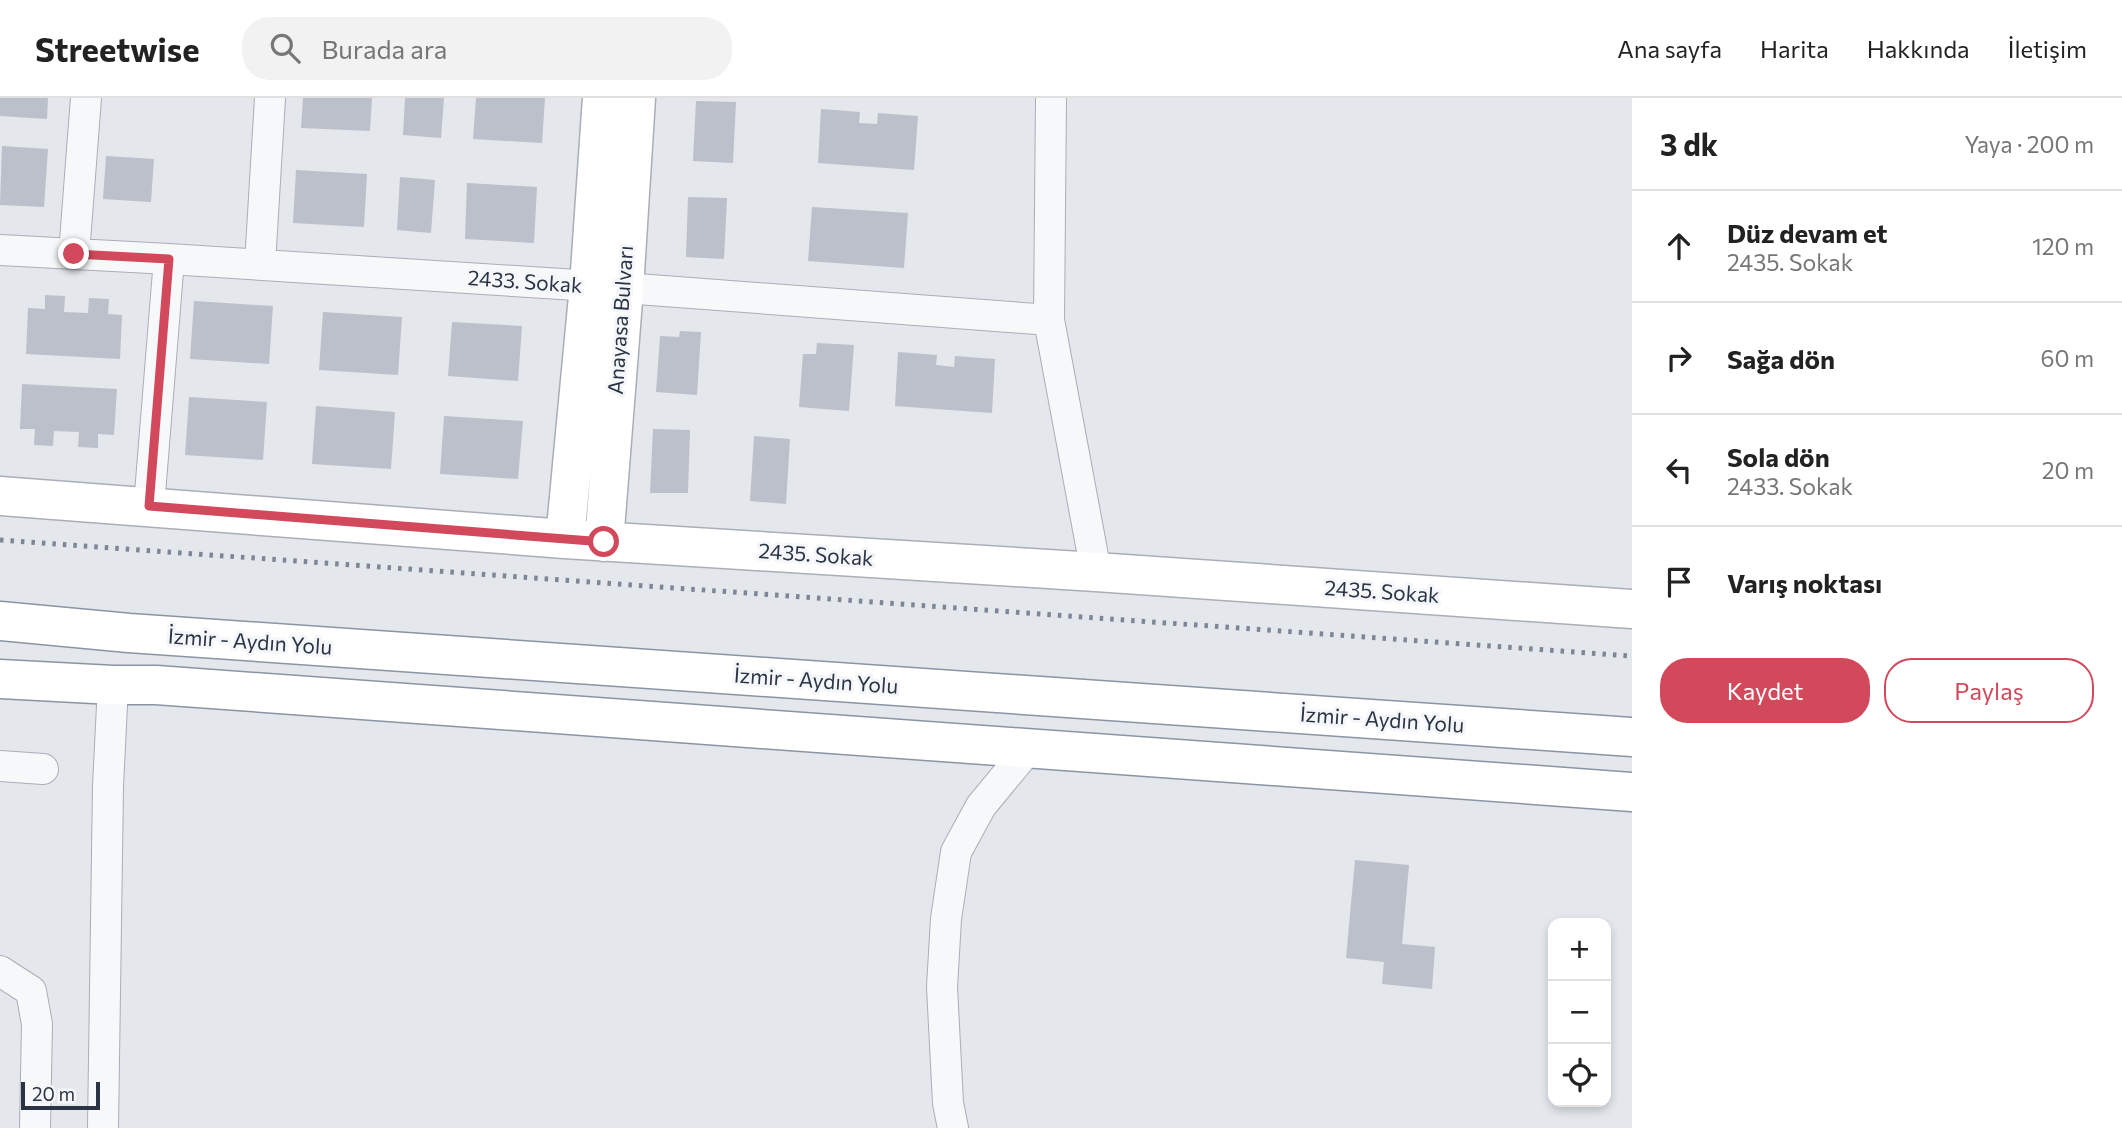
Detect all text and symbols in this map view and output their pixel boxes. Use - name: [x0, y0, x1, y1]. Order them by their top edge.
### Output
- search box: [242, 17, 732, 80]
- text: Streetwise: [35, 28, 200, 69]
- icon: search: [266, 29, 304, 67]
- text: Burada ara: [322, 33, 447, 64]
- text: Ana sayfa: [1617, 34, 1722, 63]
- text: Harita: [1760, 34, 1829, 63]
- text: Hakkında: [1867, 34, 1970, 63]
- text: İletişim: [2008, 34, 2087, 63]
- text: 3 dk: [1660, 125, 1718, 162]
- text: Yaya · 200 m: [1964, 130, 2094, 158]
- text: Düz devam et: [1727, 217, 1888, 248]
- icon: ahead: [1660, 227, 1698, 265]
- text: 120 m: [2032, 232, 2094, 260]
- route end: [58, 238, 89, 269]
- street label: Anayasa Bulvarı: [602, 244, 637, 395]
- text: 2435. Sokak: [1727, 248, 1853, 276]
- street label: 2433. Sokak: [467, 264, 583, 297]
- icon: right: [1660, 339, 1698, 377]
- text: Sağa dön: [1727, 343, 1835, 374]
- text: 60 m: [2041, 344, 2094, 372]
- text: Sola dön: [1727, 441, 1830, 472]
- icon: left: [1660, 451, 1698, 489]
- text: 20 m: [2042, 456, 2094, 484]
- text: 2433. Sokak: [1727, 472, 1853, 500]
- route start: [588, 526, 619, 557]
- street label: 2435. Sokak: [758, 537, 874, 570]
- icon: arrive: [1660, 563, 1698, 601]
- text: Varış noktası: [1727, 567, 1882, 598]
- street label: 2435. Sokak: [1324, 574, 1440, 607]
- street label: İzmir - Aydın Yolu: [167, 622, 333, 659]
- button: Kaydet: [1660, 658, 1870, 723]
- button: Paylaş: [1884, 658, 2094, 723]
- street label: İzmir - Aydın Yolu: [733, 661, 899, 698]
- street label: İzmir - Aydın Yolu: [1299, 700, 1465, 737]
- map controls: [1548, 918, 1611, 1107]
- button: +: [1548, 918, 1611, 981]
- button: −: [1548, 981, 1611, 1044]
- button: locate: [1548, 1044, 1611, 1107]
- scale bar: [21, 1079, 100, 1111]
- text: 20 m: [32, 1082, 75, 1105]

